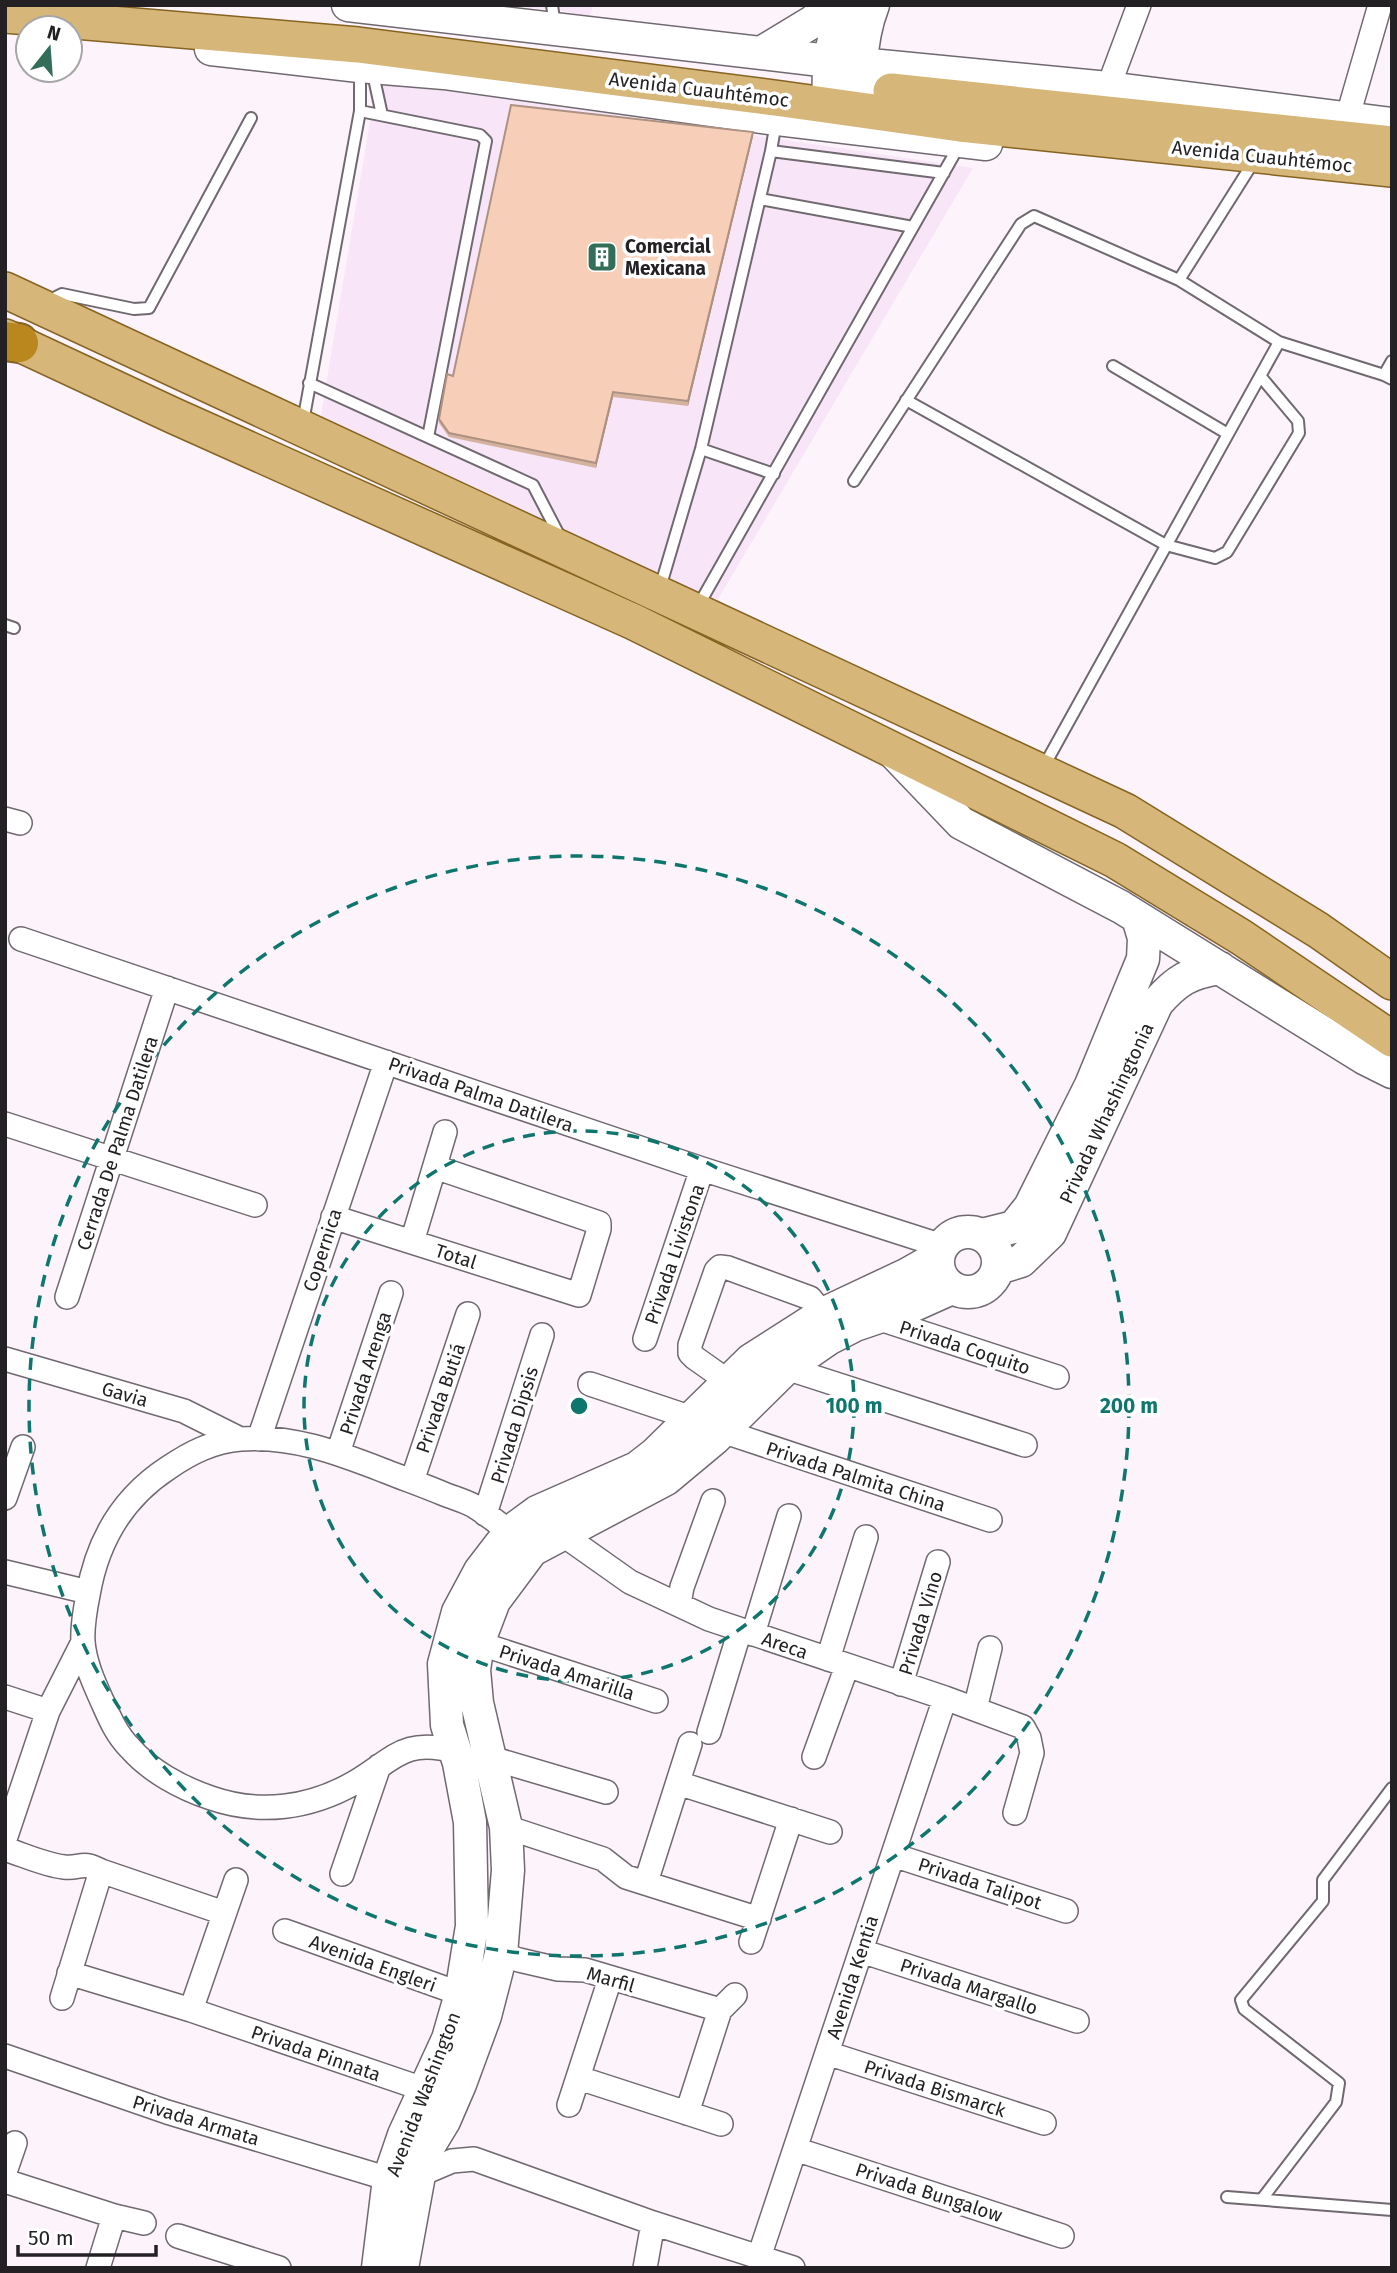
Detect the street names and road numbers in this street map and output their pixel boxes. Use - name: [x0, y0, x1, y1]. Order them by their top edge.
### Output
- street label: Avenida Cuauhtémoc: [608, 67, 790, 112]
- street label: Avenida Cuauhtémoc: [1171, 136, 1353, 177]
- street label: Privada Whashingtonia: [1054, 1019, 1159, 1207]
- street label: Cerrada De Palma Datilera: [72, 1033, 163, 1253]
- street label: Privada Palma Datilera: [385, 1052, 576, 1137]
- street label: Privada Livistona: [640, 1181, 709, 1327]
- street label: Copernica: [298, 1206, 347, 1295]
- street label: Total: [432, 1239, 480, 1274]
- street label: Privada Arenga: [335, 1309, 396, 1438]
- street label: Privada Coquito: [896, 1315, 1033, 1379]
- street label: Privada Butiá: [411, 1340, 470, 1456]
- street label: Privada Dipsis: [486, 1364, 543, 1487]
- street label: Gavia: [99, 1377, 151, 1412]
- street label: Privada Palmita China: [763, 1437, 948, 1516]
- street label: Privada Vino: [894, 1568, 947, 1678]
- street label: Areca: [759, 1627, 811, 1664]
- street label: Privada Amarilla: [496, 1640, 637, 1705]
- street label: Privada Talipot: [915, 1853, 1045, 1914]
- street label: Avenida Kentia: [822, 1912, 883, 2042]
- street label: Avenida Engleri: [306, 1930, 439, 1997]
- street label: Privada Margallo: [897, 1953, 1041, 2020]
- street label: Marfil: [584, 1962, 638, 1997]
- street label: Avenida Washington: [382, 2009, 465, 2180]
- street label: Privada Pinnata: [248, 2021, 384, 2086]
- street label: Privada Bismarck: [861, 2055, 1009, 2122]
- street label: Privada Armata: [130, 2090, 262, 2151]
- street label: Privada Bungalow: [852, 2158, 1006, 2227]

